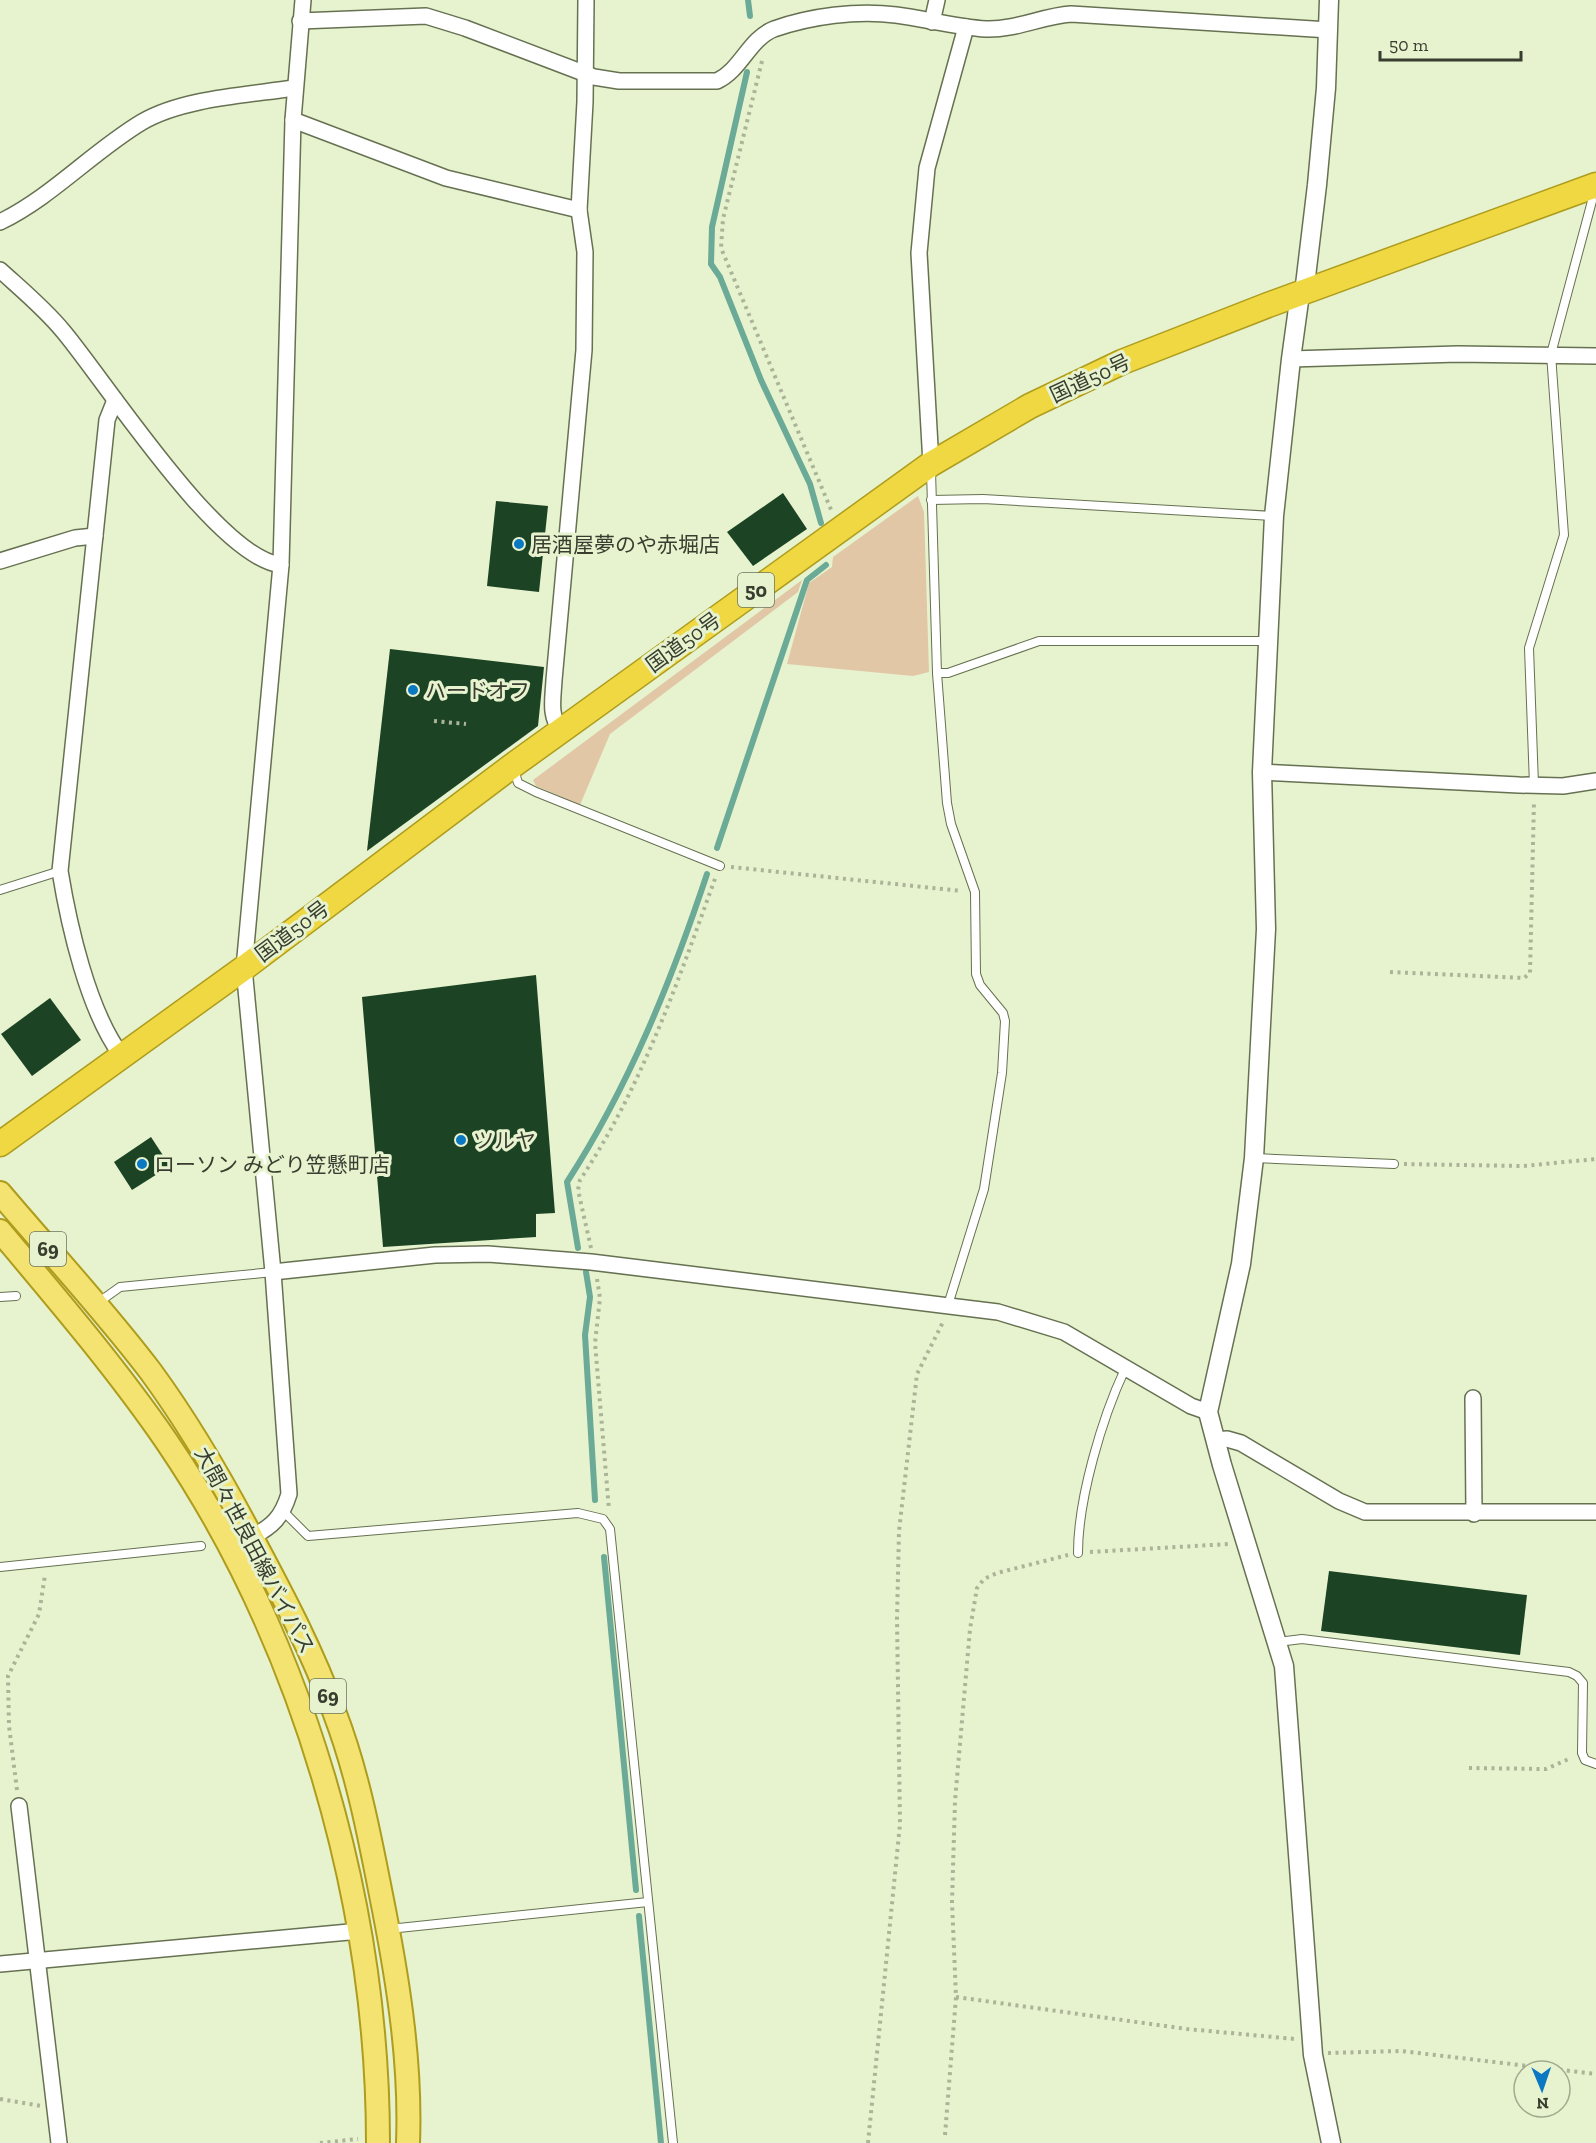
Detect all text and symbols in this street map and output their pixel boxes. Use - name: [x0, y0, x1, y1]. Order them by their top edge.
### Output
- scale bar: [1380, 24, 1521, 62]
- text: 50 m: [1389, 34, 1429, 56]
- street label: 国道50号: [1046, 349, 1134, 407]
- place label: 居酒屋夢のや赤堀店: [531, 532, 720, 557]
- marker: 居酒屋夢のや赤堀店: [512, 537, 526, 551]
- road number: 50: [738, 573, 774, 607]
- street label: 国道50号: [641, 607, 725, 677]
- place label: ハードオフ: [425, 678, 530, 703]
- marker: ハードオフ: [406, 683, 420, 697]
- street label: 国道50号: [250, 895, 334, 967]
- place label: ツルヤ: [473, 1128, 536, 1153]
- marker: ツルヤ: [454, 1133, 468, 1147]
- place label: ローソン みどり笠懸町店: [154, 1152, 390, 1177]
- marker: ローソン みどり笠懸町店: [135, 1157, 149, 1171]
- road number: 69: [30, 1232, 66, 1266]
- street label: 大間々世良田線バイパス: [190, 1442, 320, 1658]
- road number: 69: [310, 1679, 346, 1713]
- north arrow: [1512, 2059, 1572, 2119]
- text: N: [1536, 2094, 1549, 2113]

